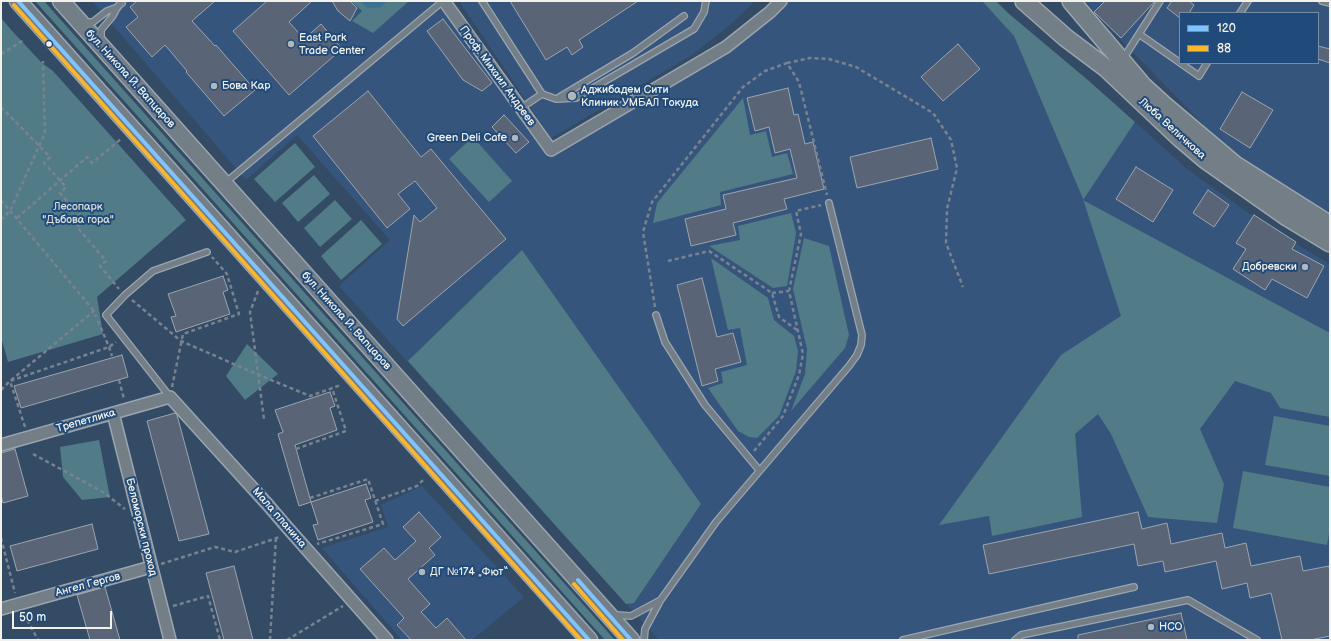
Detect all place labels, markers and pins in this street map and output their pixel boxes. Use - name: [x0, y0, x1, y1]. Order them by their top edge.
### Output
- place label: East Park Trade Center: [299, 31, 365, 57]
- unlabelled marker: [44, 39, 54, 49]
- marker: East Park Trade Center: [286, 39, 296, 49]
- place label: Бова Кар: [222, 79, 270, 93]
- marker: Бова Кар: [209, 81, 219, 91]
- place label: Аджибадем Сити Клиник УМБАЛ Токуда: [581, 83, 699, 109]
- marker: Аджибадем Сити Клиник УМБАЛ Токуда: [566, 90, 578, 102]
- place label: Green Deli Cafe: [427, 131, 507, 145]
- marker: Green Deli Cafe: [510, 133, 520, 143]
- place label: Добревски: [1242, 260, 1297, 274]
- marker: Добревски: [1300, 262, 1310, 272]
- place label: ДГ №174 „Фют“: [430, 565, 508, 579]
- marker: ДГ №174 „Фют“: [417, 567, 427, 577]
- place label: НСО: [1159, 620, 1182, 634]
- marker: НСО: [1146, 622, 1156, 632]

